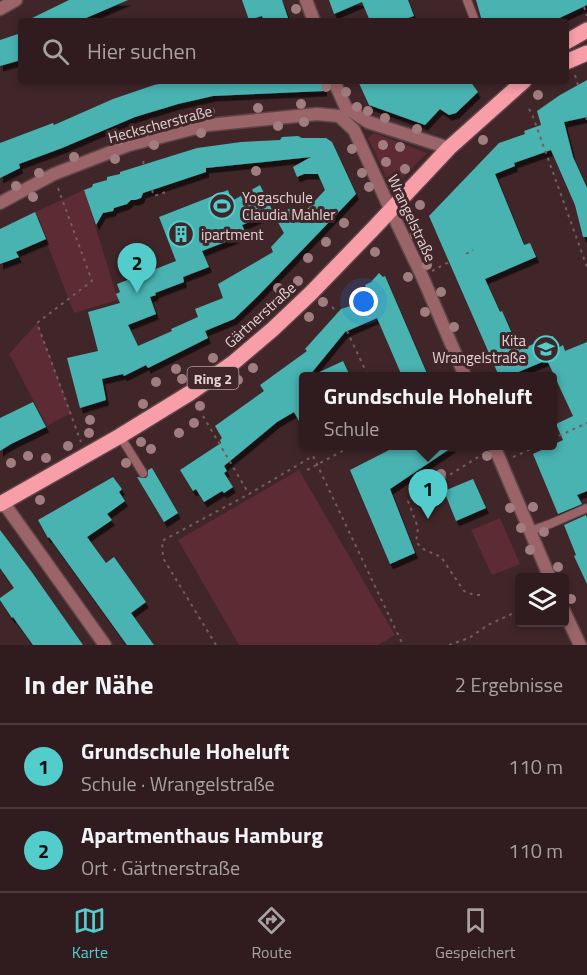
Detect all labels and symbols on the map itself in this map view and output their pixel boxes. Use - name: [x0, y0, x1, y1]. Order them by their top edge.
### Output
- street label: Heckscherstraße: [105, 99, 215, 149]
- street label: Wrangelstraße: [382, 171, 442, 265]
- place label: Yogaschule Claudia Mahler: [242, 186, 336, 226]
- sports icon: Yogaschule Claudia Mahler: [207, 191, 237, 221]
- building icon: ipartment: [166, 219, 196, 249]
- place label: ipartment: [201, 223, 264, 246]
- pin: 2: [118, 244, 156, 293]
- street label: Gärtnerstraße: [219, 277, 301, 353]
- your location: [349, 287, 378, 316]
- place label: Kita Wrangelstraße: [432, 329, 526, 369]
- school or university icon: Kita Wrangelstraße: [531, 334, 561, 364]
- road number: Ring 2: [188, 367, 238, 389]
- pin: 1: [408, 470, 448, 519]

